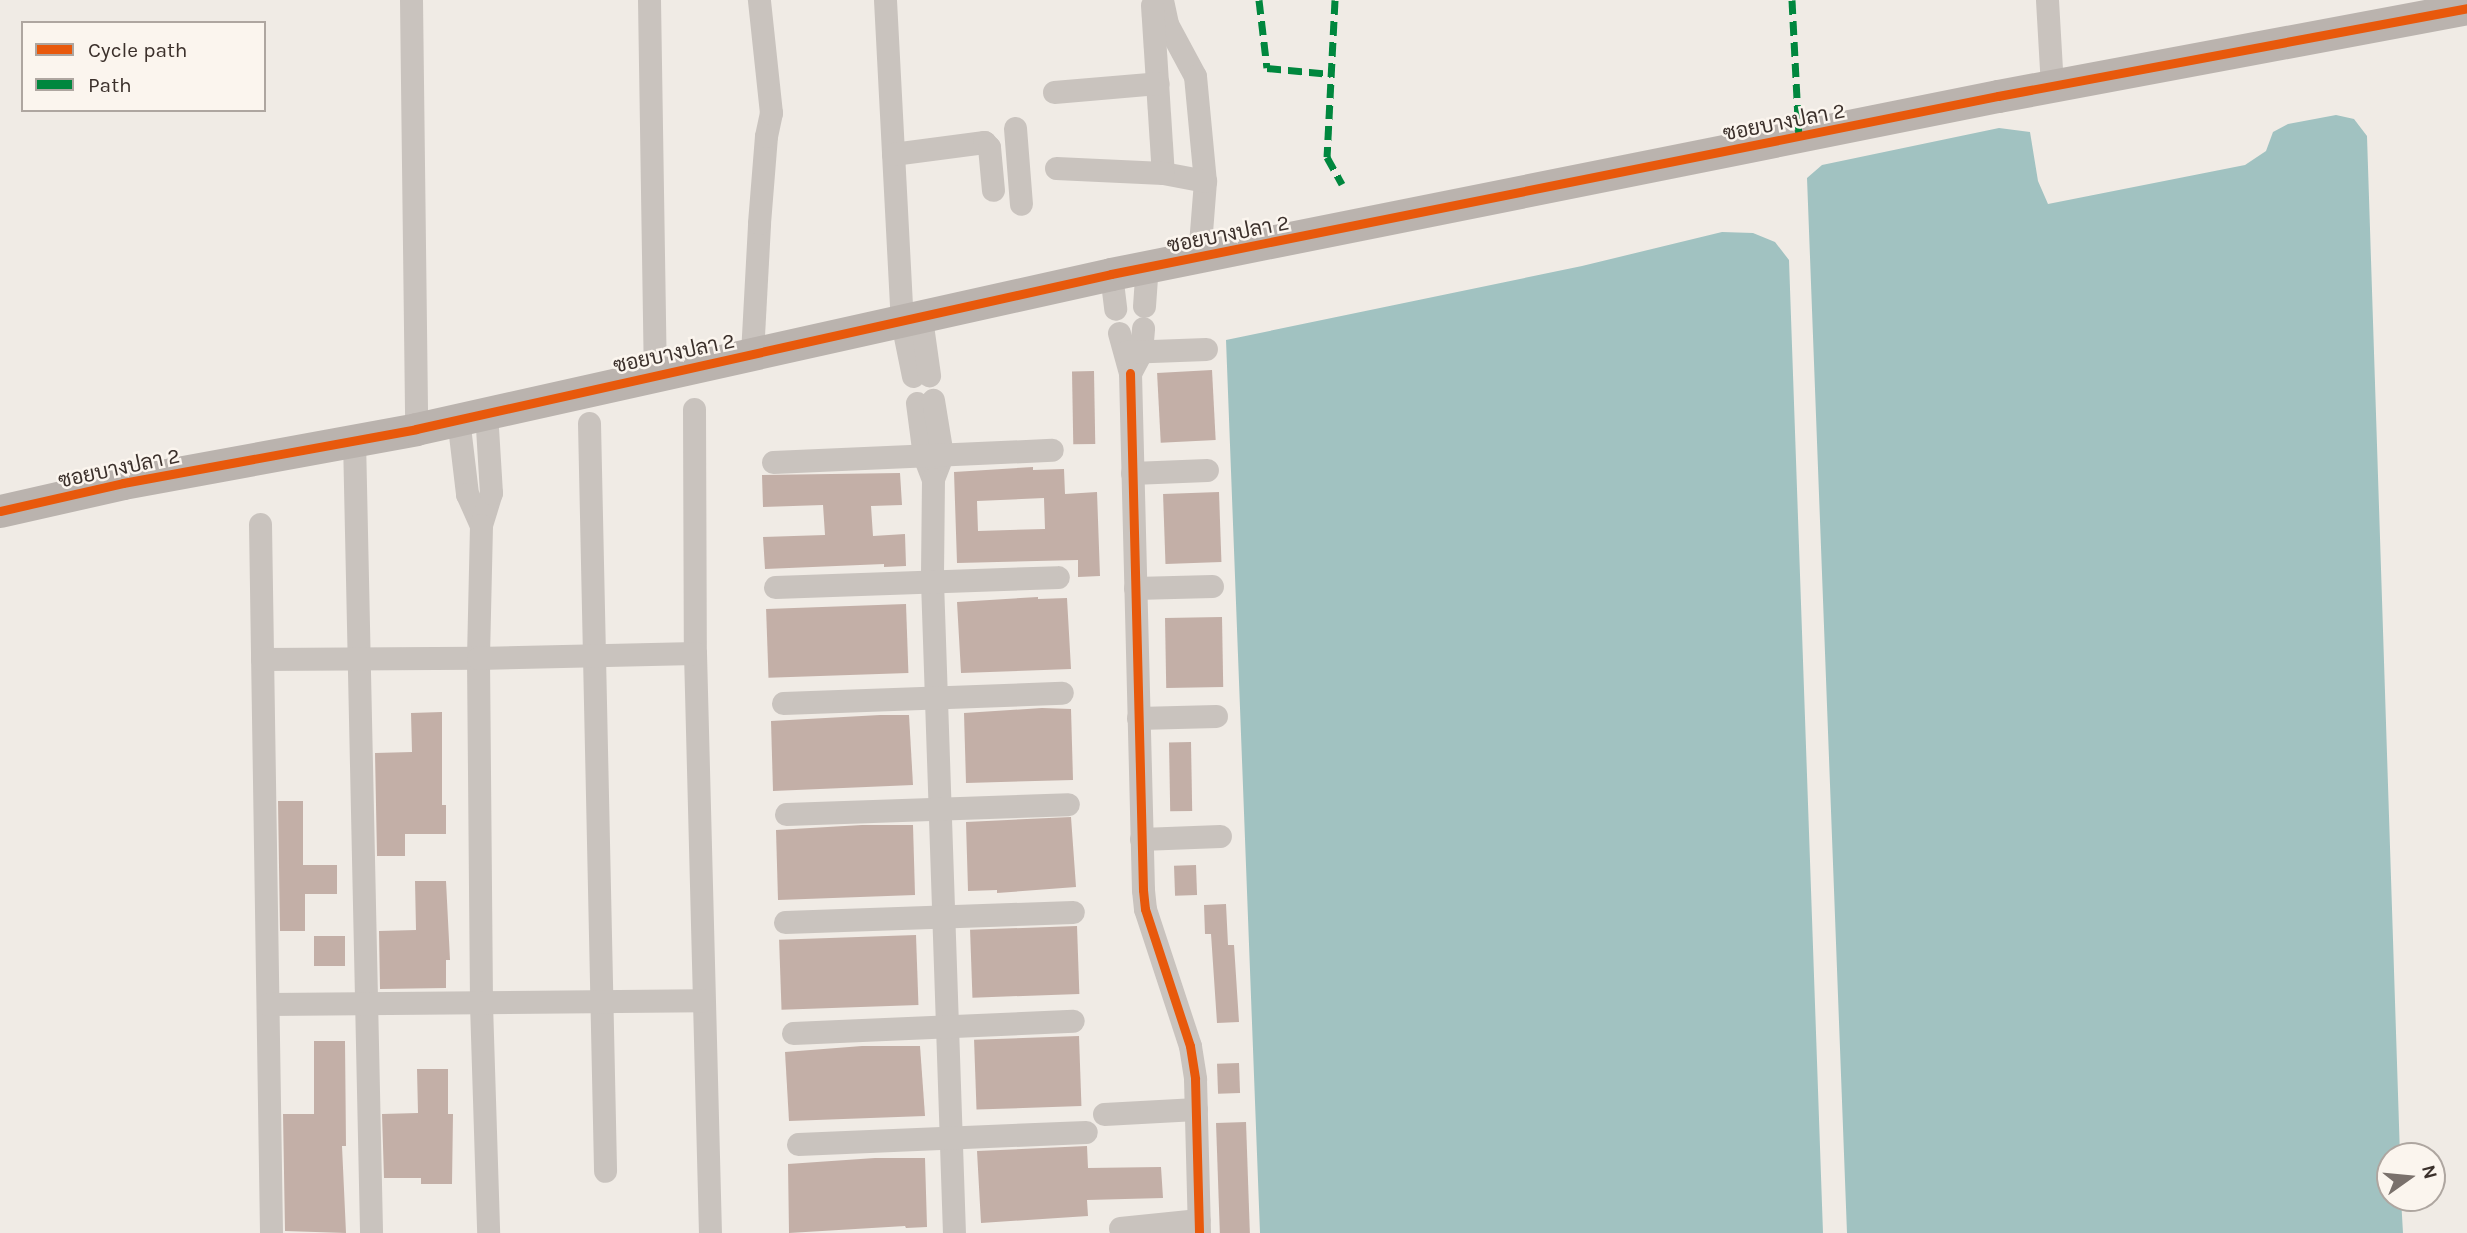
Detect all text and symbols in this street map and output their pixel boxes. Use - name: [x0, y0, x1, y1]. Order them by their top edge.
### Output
- legend: [21, 21, 266, 112]
- text: Cycle path: [88, 38, 188, 62]
- text: Path: [88, 73, 132, 97]
- street label: ซอยบางปลา 2: [1721, 98, 1847, 146]
- street label: ซอยบางปลา 2: [1165, 210, 1291, 258]
- street label: ซอยบางปลา 2: [611, 328, 737, 378]
- street label: ซอยบางปลา 2: [56, 443, 182, 493]
- north arrow: [2376, 1142, 2446, 1212]
- text: N: [2417, 1163, 2442, 1182]

